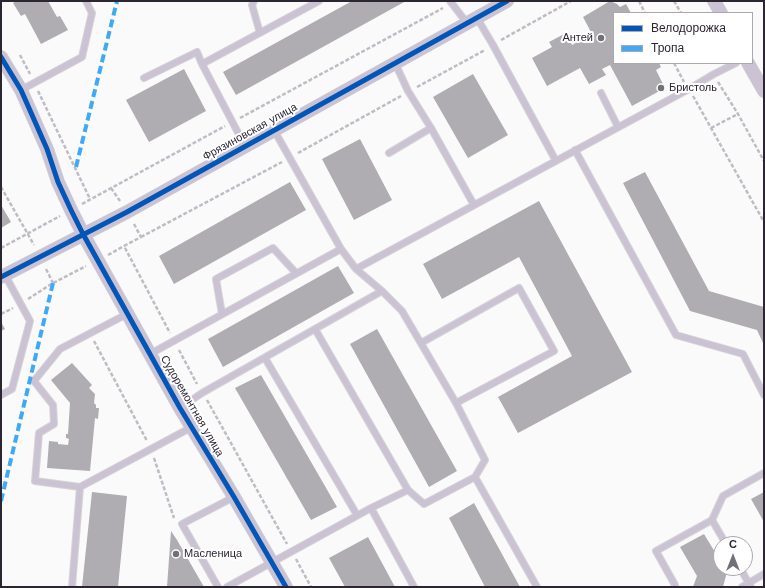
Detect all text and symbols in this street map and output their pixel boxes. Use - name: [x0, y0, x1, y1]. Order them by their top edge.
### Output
- legend: [613, 12, 753, 64]
- text: Велодорожка: [651, 21, 726, 35]
- place label: Антей: [562, 31, 593, 45]
- marker: Антей: [596, 33, 606, 43]
- text: Тропа: [651, 41, 684, 55]
- place label: Бристоль: [669, 81, 717, 95]
- marker: Бристоль: [656, 83, 666, 93]
- street label: Фрязиновская улица: [200, 101, 300, 163]
- street label: Судоремонтная улица: [158, 353, 226, 459]
- north arrow: [713, 536, 753, 576]
- text: С: [729, 538, 737, 551]
- place label: Масленица: [184, 547, 242, 561]
- marker: Масленица: [171, 549, 181, 559]

